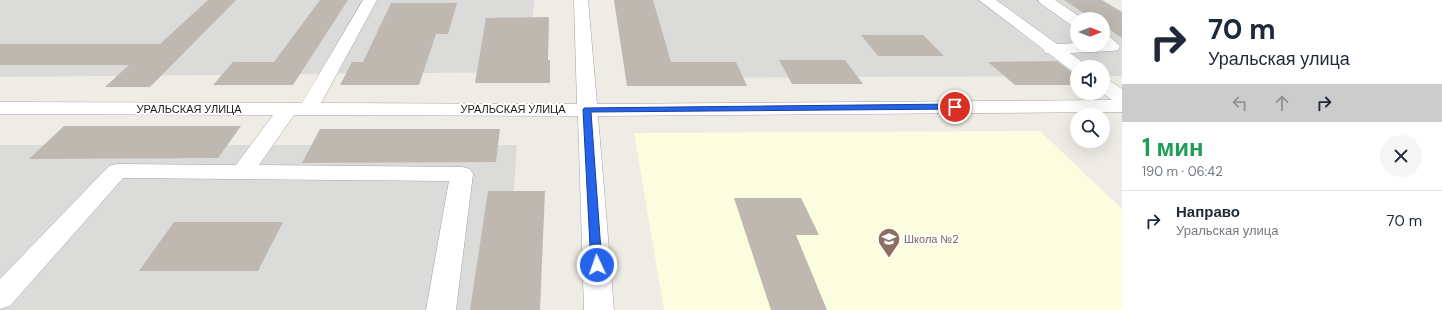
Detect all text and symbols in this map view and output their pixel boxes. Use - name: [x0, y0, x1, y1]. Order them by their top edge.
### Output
- text: 70 m: [1208, 11, 1276, 48]
- north arrow: [1070, 12, 1110, 52]
- map controls: [1070, 12, 1110, 148]
- icon: right: [1142, 16, 1194, 68]
- text: Уральская улица: [1208, 47, 1350, 71]
- button: sound: [1070, 60, 1110, 100]
- pin: [938, 90, 972, 124]
- icon: left: [1229, 92, 1251, 114]
- icon: ahead: [1271, 92, 1293, 114]
- icon: right: [1313, 92, 1335, 114]
- icon: arrive: [944, 96, 966, 118]
- street label: УРАЛЬСКАЯ УЛИЦА: [136, 102, 242, 116]
- street label: УРАЛЬСКАЯ УЛИЦА: [460, 102, 566, 116]
- button: search: [1070, 108, 1110, 148]
- text: 1 мин: [1142, 132, 1203, 163]
- button: close: [1380, 135, 1422, 177]
- text: 190 m · 06:42: [1142, 163, 1223, 180]
- text: Направо: [1176, 202, 1240, 222]
- icon: right: [1142, 210, 1164, 232]
- text: 70 m: [1387, 211, 1422, 231]
- text: Уральская улица: [1176, 222, 1278, 239]
- school or university icon: Школа №2: [876, 226, 902, 259]
- place label: Школа №2: [904, 232, 959, 246]
- position arrow: [576, 244, 618, 286]

